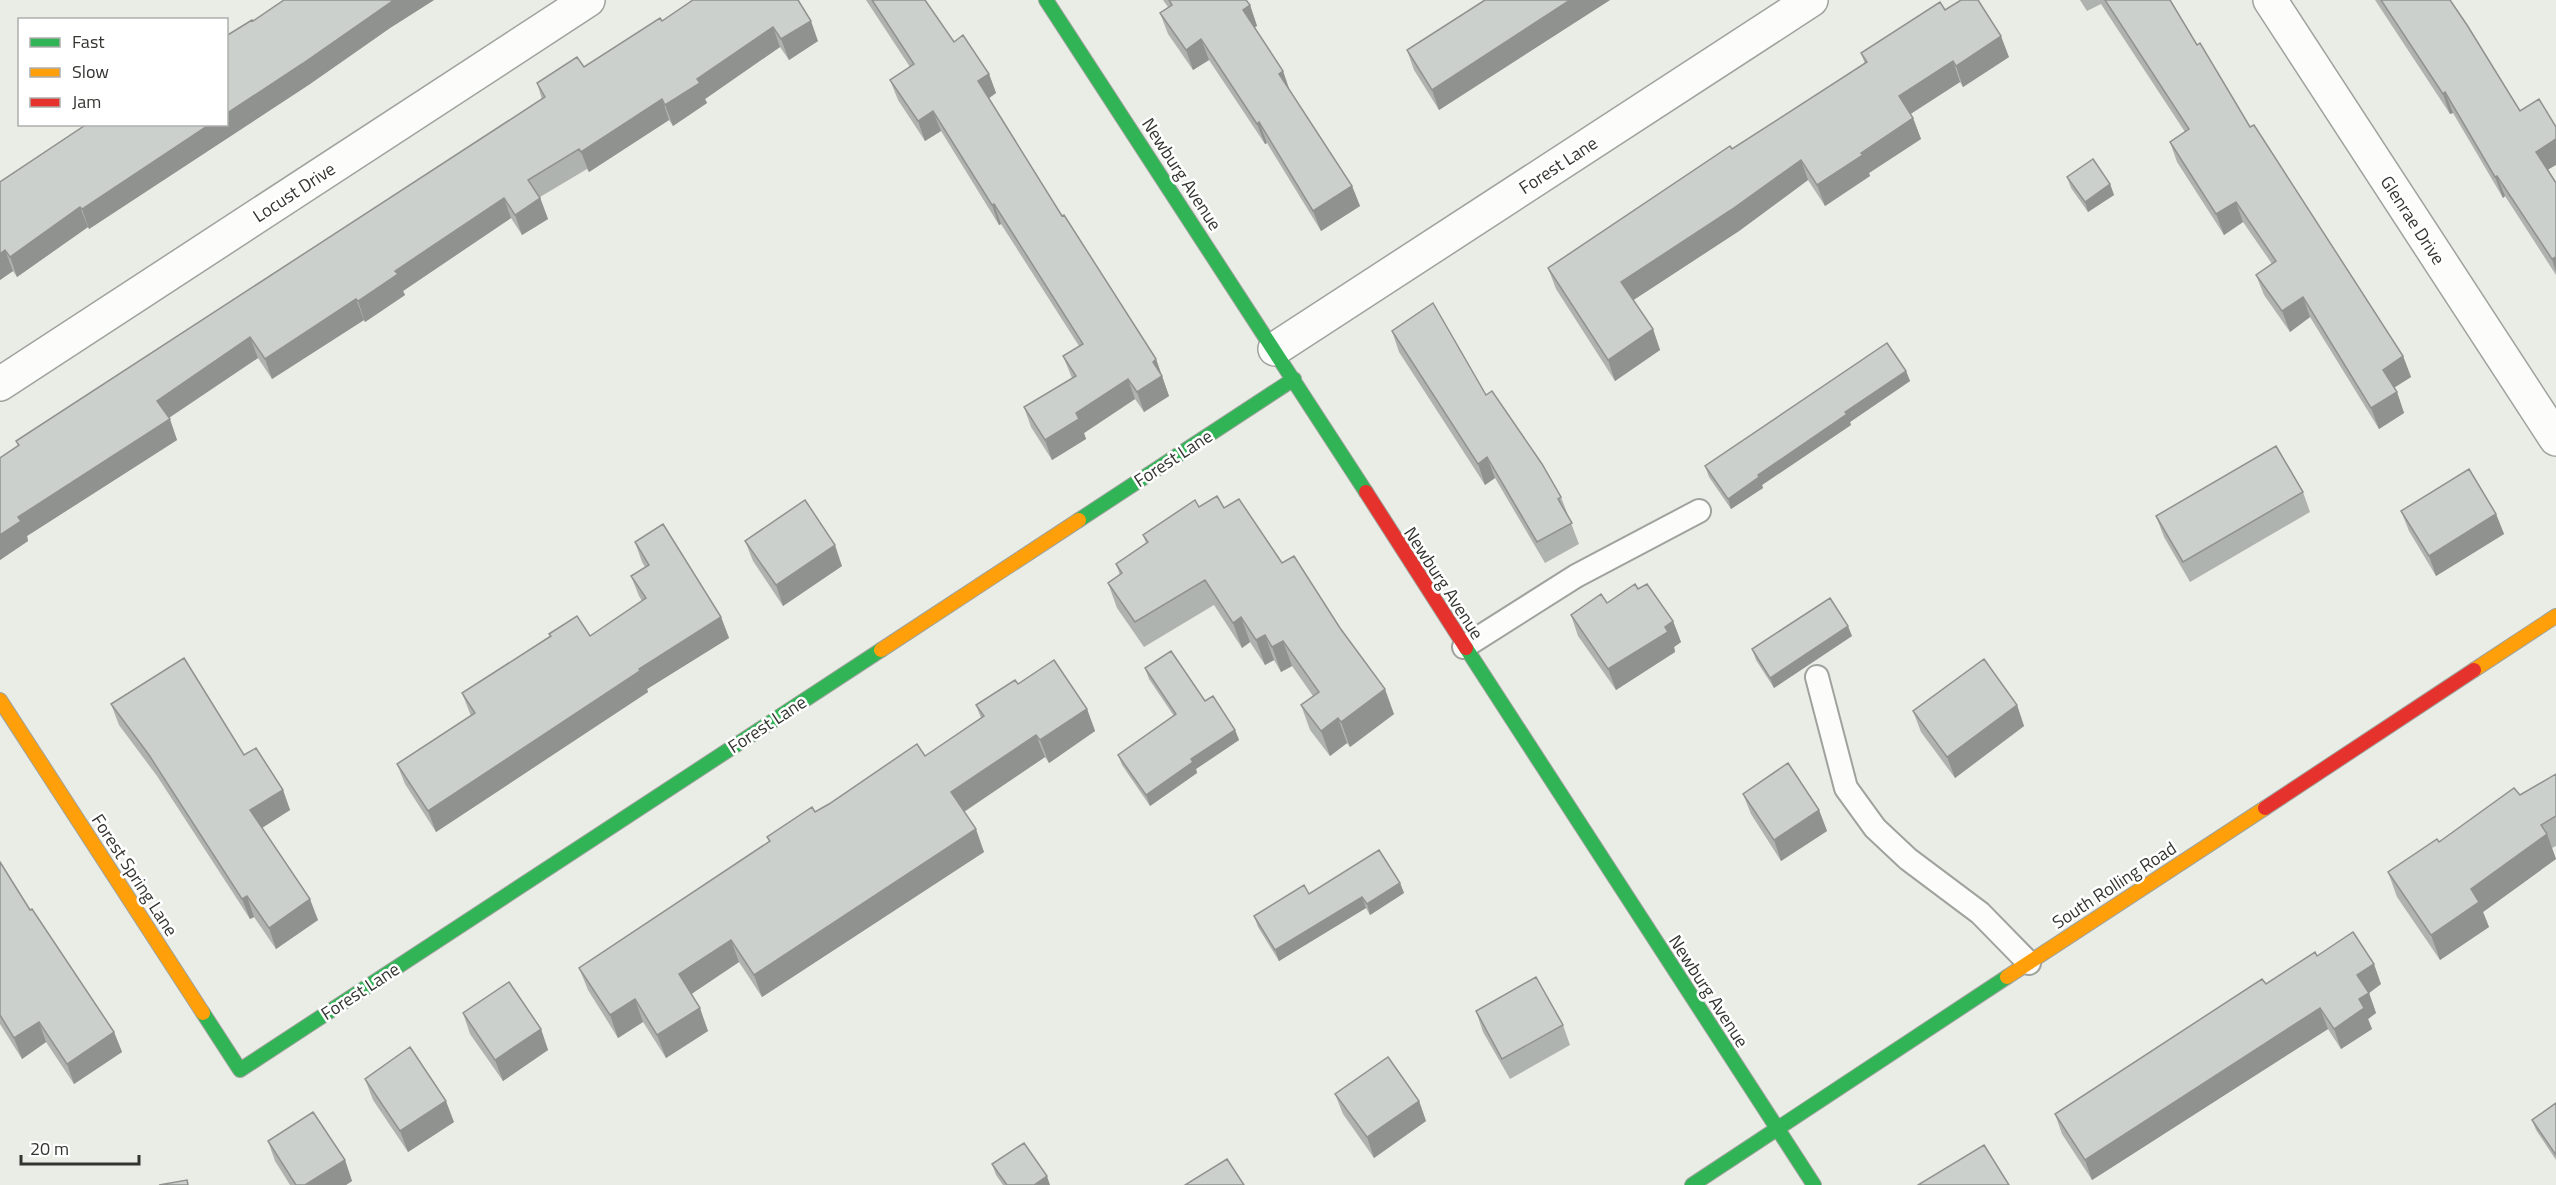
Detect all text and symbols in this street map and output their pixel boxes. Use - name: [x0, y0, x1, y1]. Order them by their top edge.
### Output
- legend: [18, 18, 228, 126]
- text: Fast: [72, 28, 105, 55]
- text: Slow: [72, 58, 109, 85]
- text: Jam: [72, 88, 101, 115]
- street label: Newburg Avenue: [1135, 112, 1229, 236]
- street label: Forest Lane: [1513, 129, 1603, 201]
- street label: Locust Drive: [247, 155, 341, 229]
- street label: Glenrae Drive: [2374, 170, 2452, 270]
- street label: Forest Lane: [1128, 422, 1218, 494]
- street label: Newburg Avenue: [1397, 521, 1491, 645]
- street label: Forest Lane: [722, 688, 812, 760]
- street label: Forest Spring Lane: [85, 808, 185, 942]
- street label: South Rolling Road: [2047, 835, 2181, 935]
- street label: Newburg Avenue: [1662, 929, 1756, 1053]
- street label: Forest Lane: [315, 955, 405, 1027]
- scale bar: [21, 1128, 140, 1166]
- text: 20 m: [30, 1135, 69, 1162]

